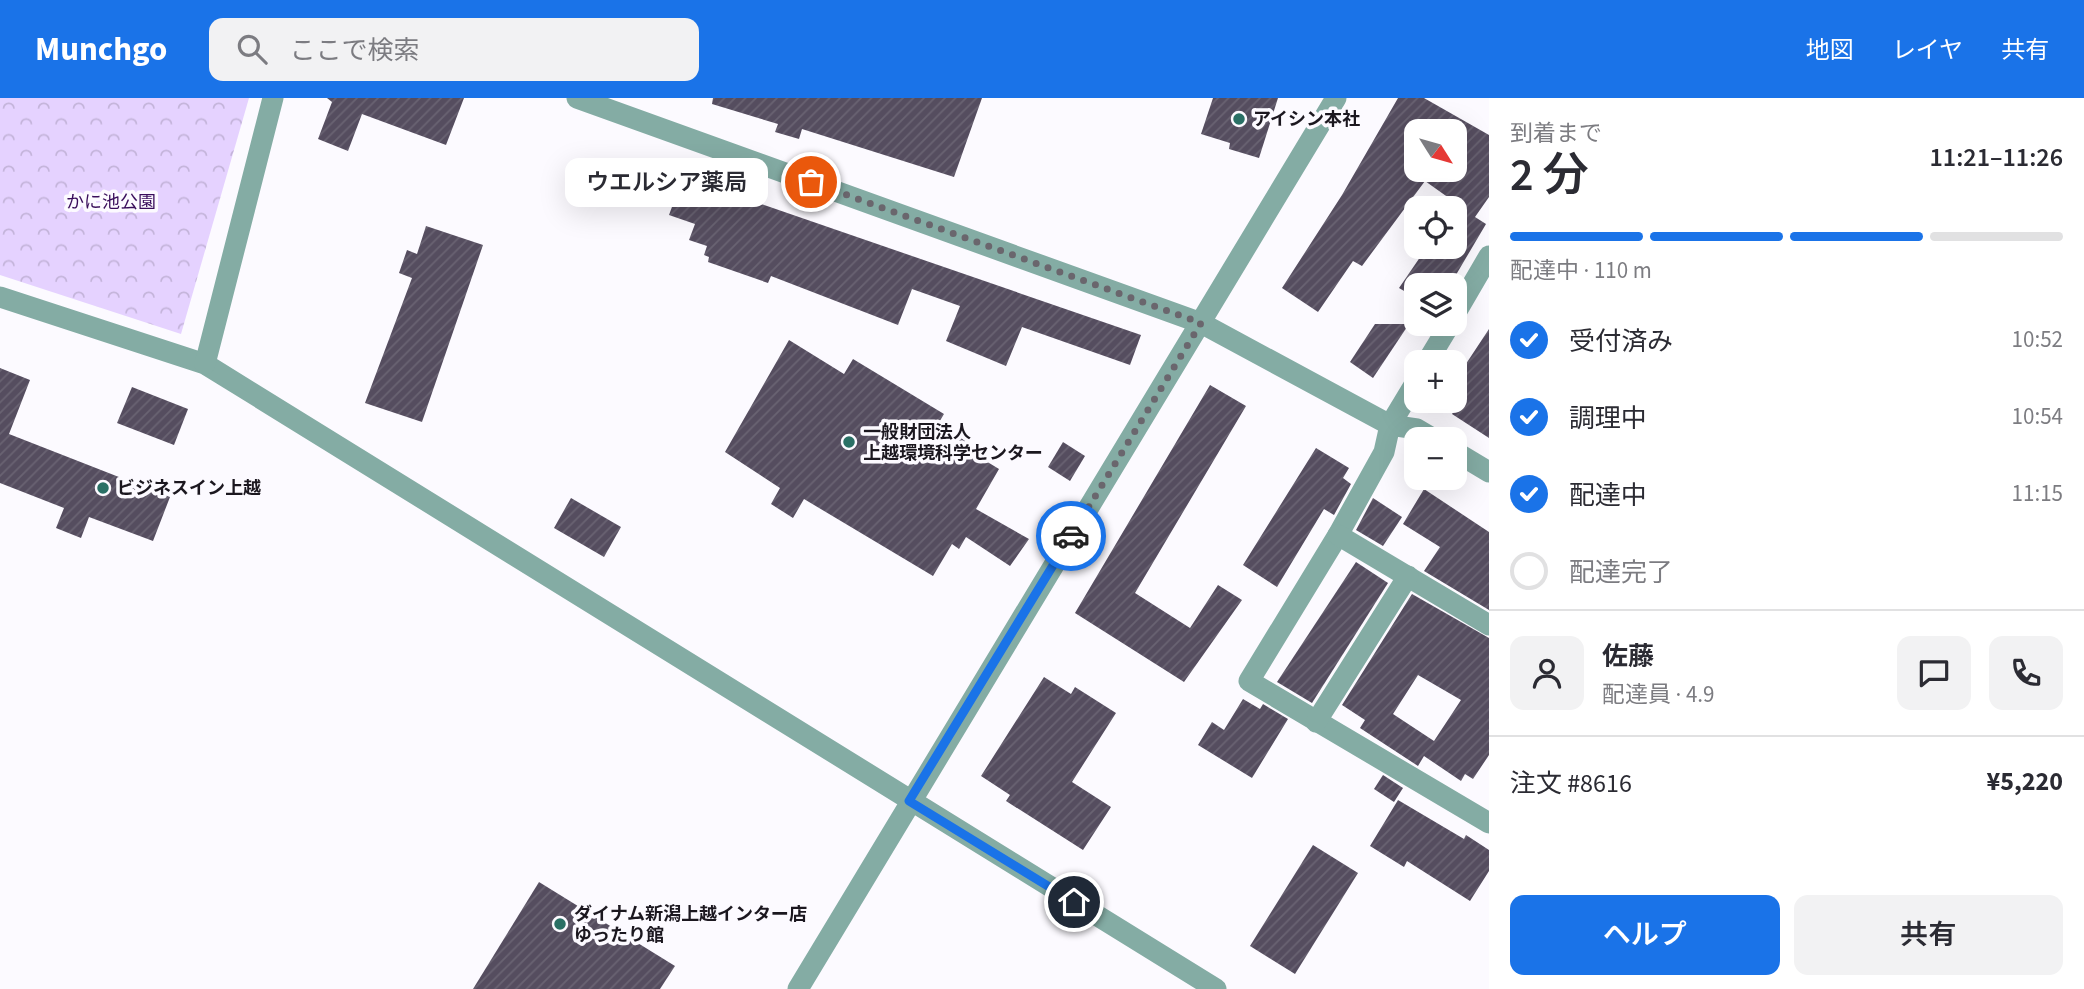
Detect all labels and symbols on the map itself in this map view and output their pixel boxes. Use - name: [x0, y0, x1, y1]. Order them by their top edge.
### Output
- place label: アイシン本社: [1253, 107, 1360, 132]
- marker: アイシン本社: [1231, 111, 1247, 127]
- north arrow: [1404, 119, 1466, 182]
- pin: [781, 152, 841, 212]
- callout: ウエルシア薬局: [566, 158, 769, 206]
- park label: かに池公園: [66, 190, 156, 215]
- place label: 一般財団法人 上越環境科学センター: [863, 420, 1043, 466]
- marker: 一般財団法人 上越環境科学センター: [841, 434, 857, 450]
- place label: ビジネスイン上越: [117, 476, 261, 501]
- marker: ビジネスイン上越: [95, 480, 111, 496]
- courier: [1036, 501, 1106, 571]
- pin: [1044, 872, 1104, 932]
- place label: ダイナム新潟上越インター店 ゆったり館: [574, 902, 807, 948]
- marker: ダイナム新潟上越インター店 ゆったり館: [552, 916, 568, 932]

